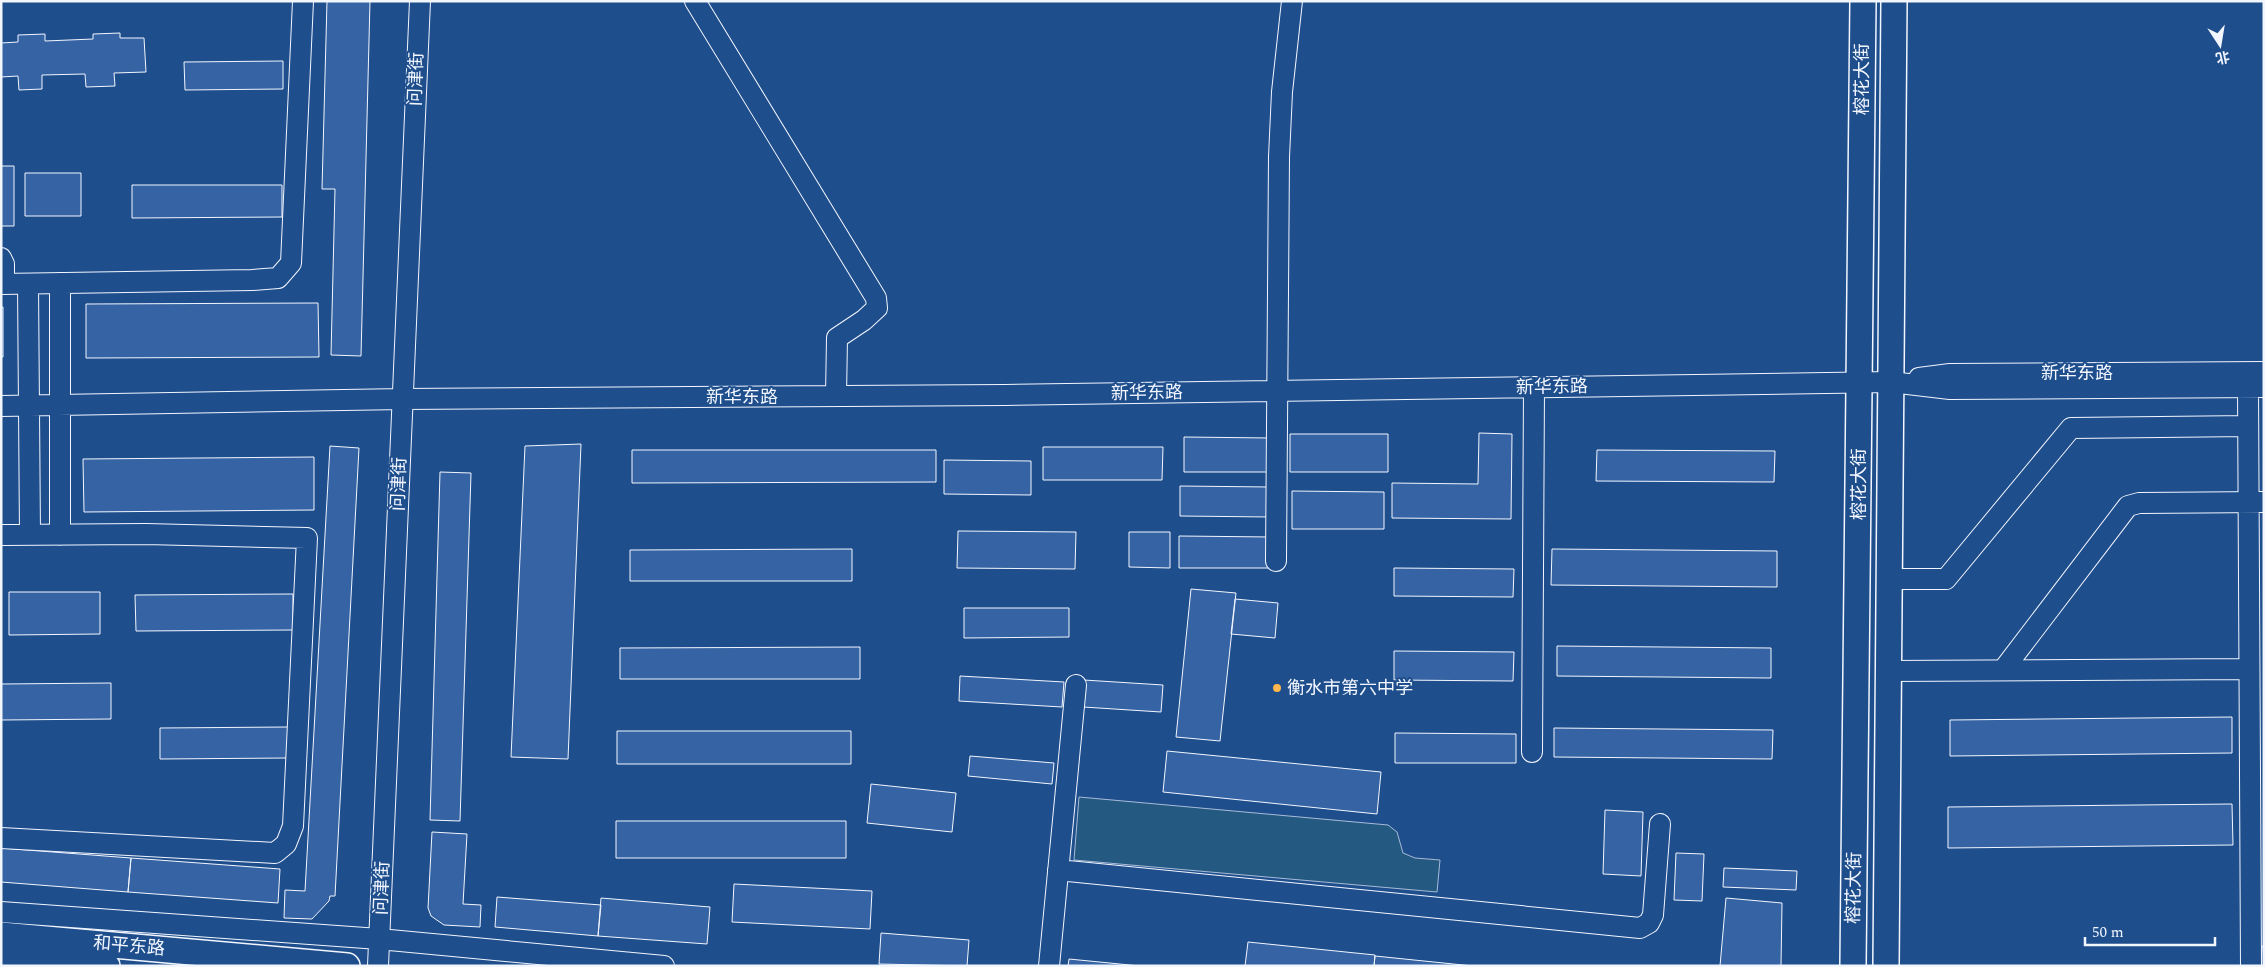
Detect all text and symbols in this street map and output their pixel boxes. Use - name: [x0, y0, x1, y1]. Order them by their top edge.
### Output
- north arrow: [2195, 20, 2245, 70]
- street label: 榕花大街: [1849, 43, 1876, 115]
- text: 北: [2214, 46, 2232, 69]
- street label: 问津街: [402, 52, 430, 106]
- street label: 新华东路: [2041, 360, 2113, 387]
- street label: 新华东路: [1516, 373, 1588, 401]
- street label: 新华东路: [1111, 379, 1183, 407]
- street label: 新华东路: [706, 384, 778, 411]
- street label: 榕花大街: [1846, 448, 1873, 520]
- street label: 问津街: [385, 457, 413, 511]
- place label: 衡水市第六中学: [1287, 675, 1413, 702]
- marker: 衡水市第六中学: [1271, 682, 1283, 694]
- street label: 榕花大街: [1840, 852, 1868, 924]
- street label: 问津街: [368, 861, 396, 915]
- scale bar: [2085, 914, 2215, 946]
- text: 50 m: [2092, 921, 2124, 944]
- street label: 和平东路: [92, 929, 166, 963]

